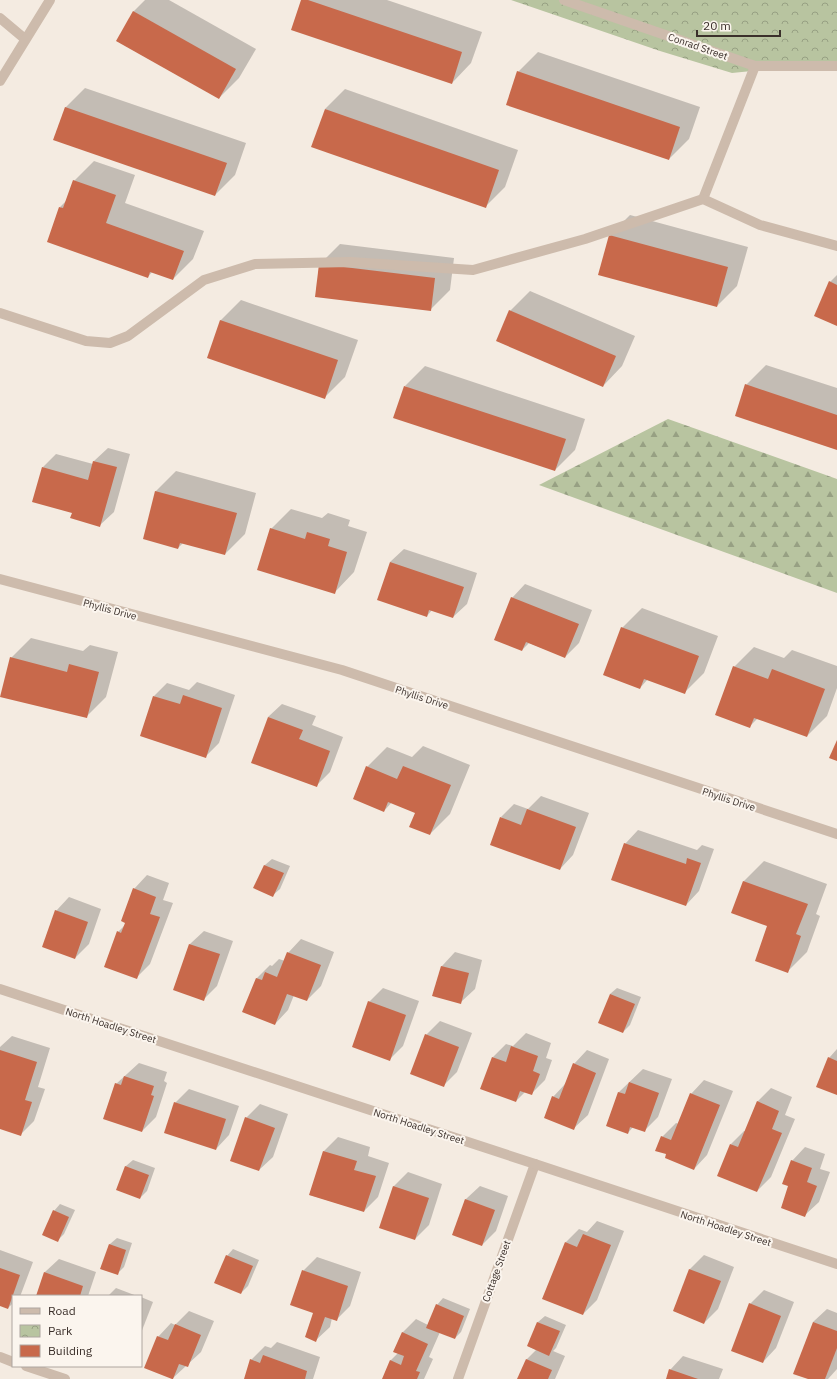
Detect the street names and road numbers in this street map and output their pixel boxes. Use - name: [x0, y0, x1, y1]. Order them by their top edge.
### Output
- street label: Conrad Street: [666, 30, 730, 63]
- street label: Phyllis Drive: [82, 596, 139, 623]
- street label: Phyllis Drive: [394, 683, 450, 712]
- street label: Phyllis Drive: [701, 785, 757, 814]
- street label: North Hoadley Street: [64, 1005, 158, 1046]
- street label: North Hoadley Street: [372, 1106, 466, 1147]
- street label: North Hoadley Street: [679, 1208, 773, 1249]
- street label: Cottage Street: [479, 1238, 514, 1304]

